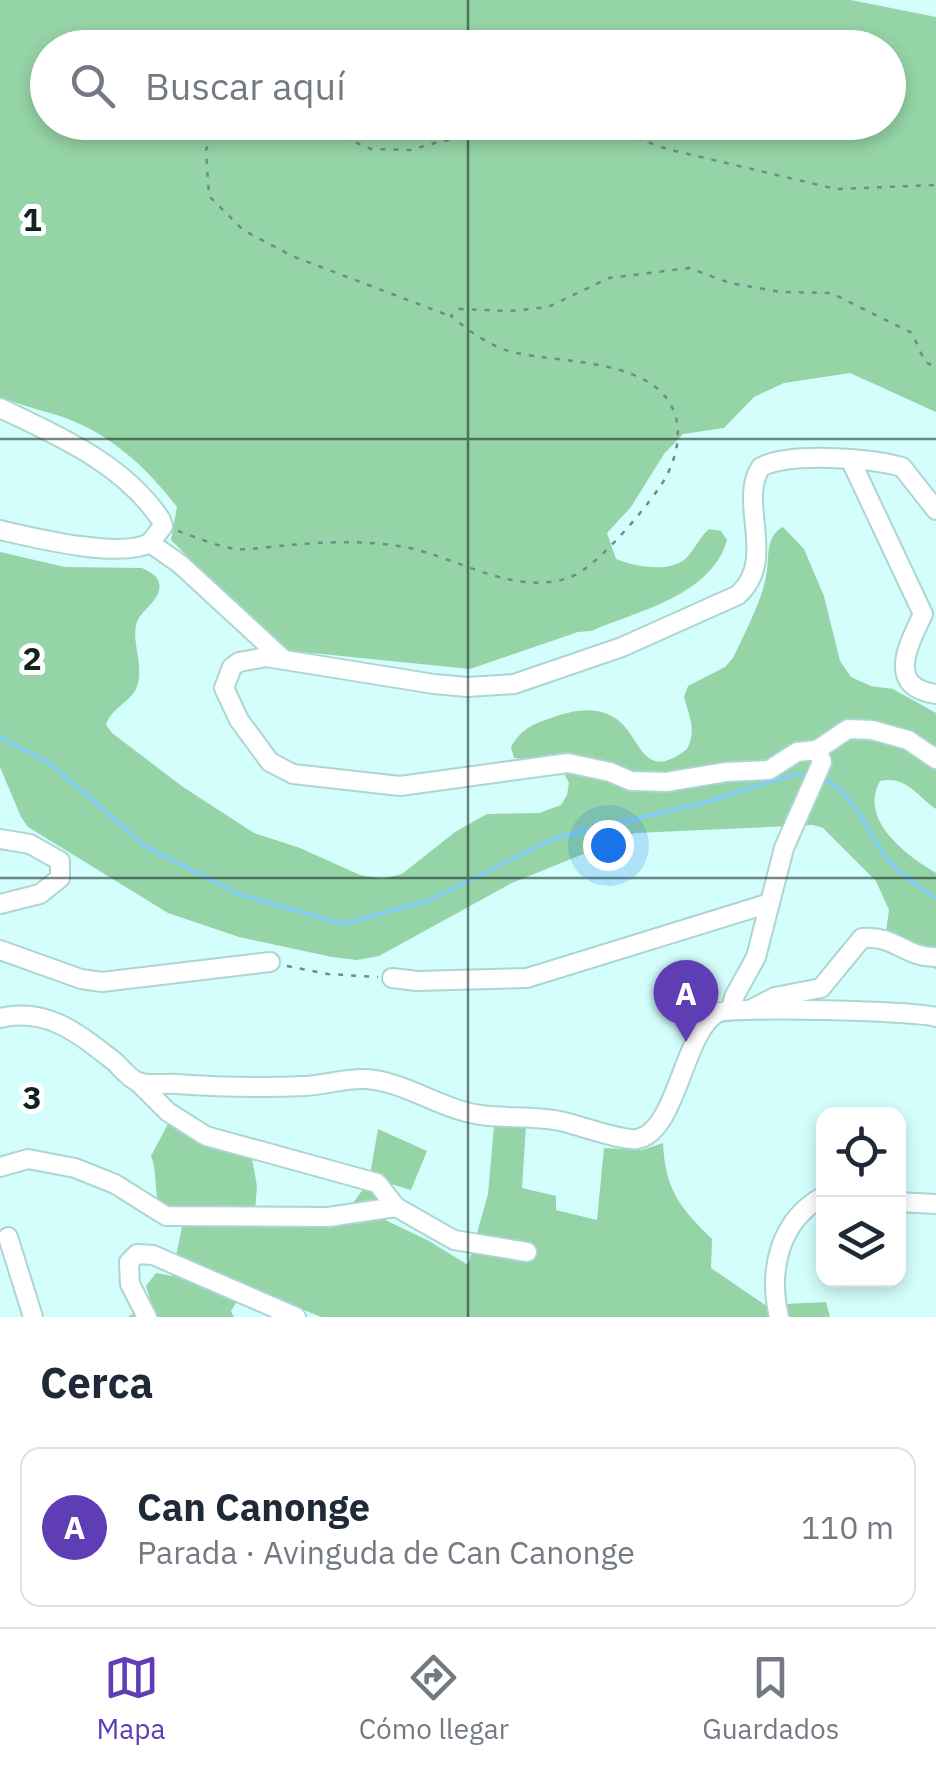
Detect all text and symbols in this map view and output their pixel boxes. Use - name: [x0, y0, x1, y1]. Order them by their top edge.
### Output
- search box: [30, 30, 906, 140]
- icon: search: [65, 58, 120, 113]
- text: Buscar aquí: [145, 61, 346, 110]
- text: 1: [22, 198, 42, 240]
- text: 2: [22, 637, 42, 679]
- your location: [583, 820, 634, 871]
- pin: A: [654, 960, 718, 1042]
- text: 3: [22, 1076, 42, 1118]
- map controls: [816, 1107, 906, 1287]
- button: locate: [816, 1107, 906, 1197]
- button: layers: [816, 1197, 906, 1287]
- text: Cerca: [40, 1355, 153, 1410]
- text: Can Canonge: [137, 1482, 370, 1531]
- text: A: [64, 1506, 85, 1548]
- text: 110 m: [801, 1506, 894, 1548]
- text: Parada · Avinguda de Can Canonge: [137, 1531, 635, 1573]
- tab: Mapa: [97, 1650, 166, 1747]
- tab: Cómo llegar: [359, 1650, 509, 1747]
- tab: Guardados: [702, 1650, 839, 1747]

